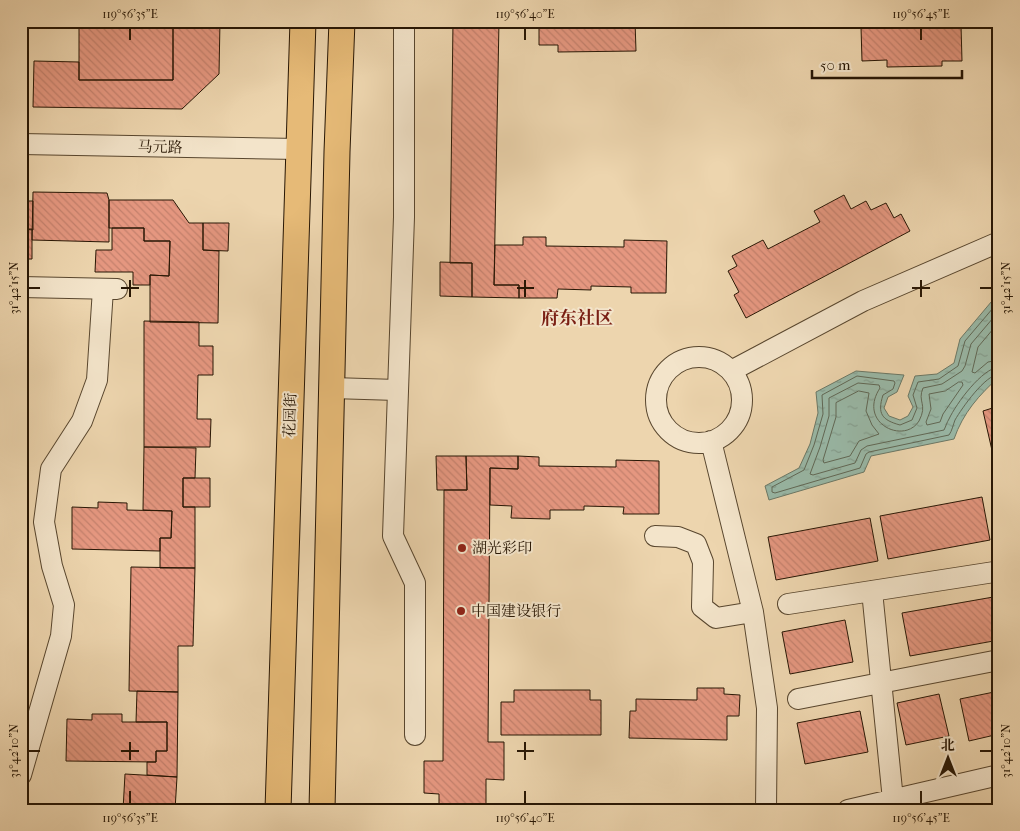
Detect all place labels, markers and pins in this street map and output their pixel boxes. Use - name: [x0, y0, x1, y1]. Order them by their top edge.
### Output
- place label: 湖光彩印: [472, 539, 532, 557]
- marker: 湖光彩印: [456, 542, 468, 554]
- place label: 中国建设银行: [471, 602, 561, 620]
- marker: 中国建设银行: [455, 605, 467, 617]

